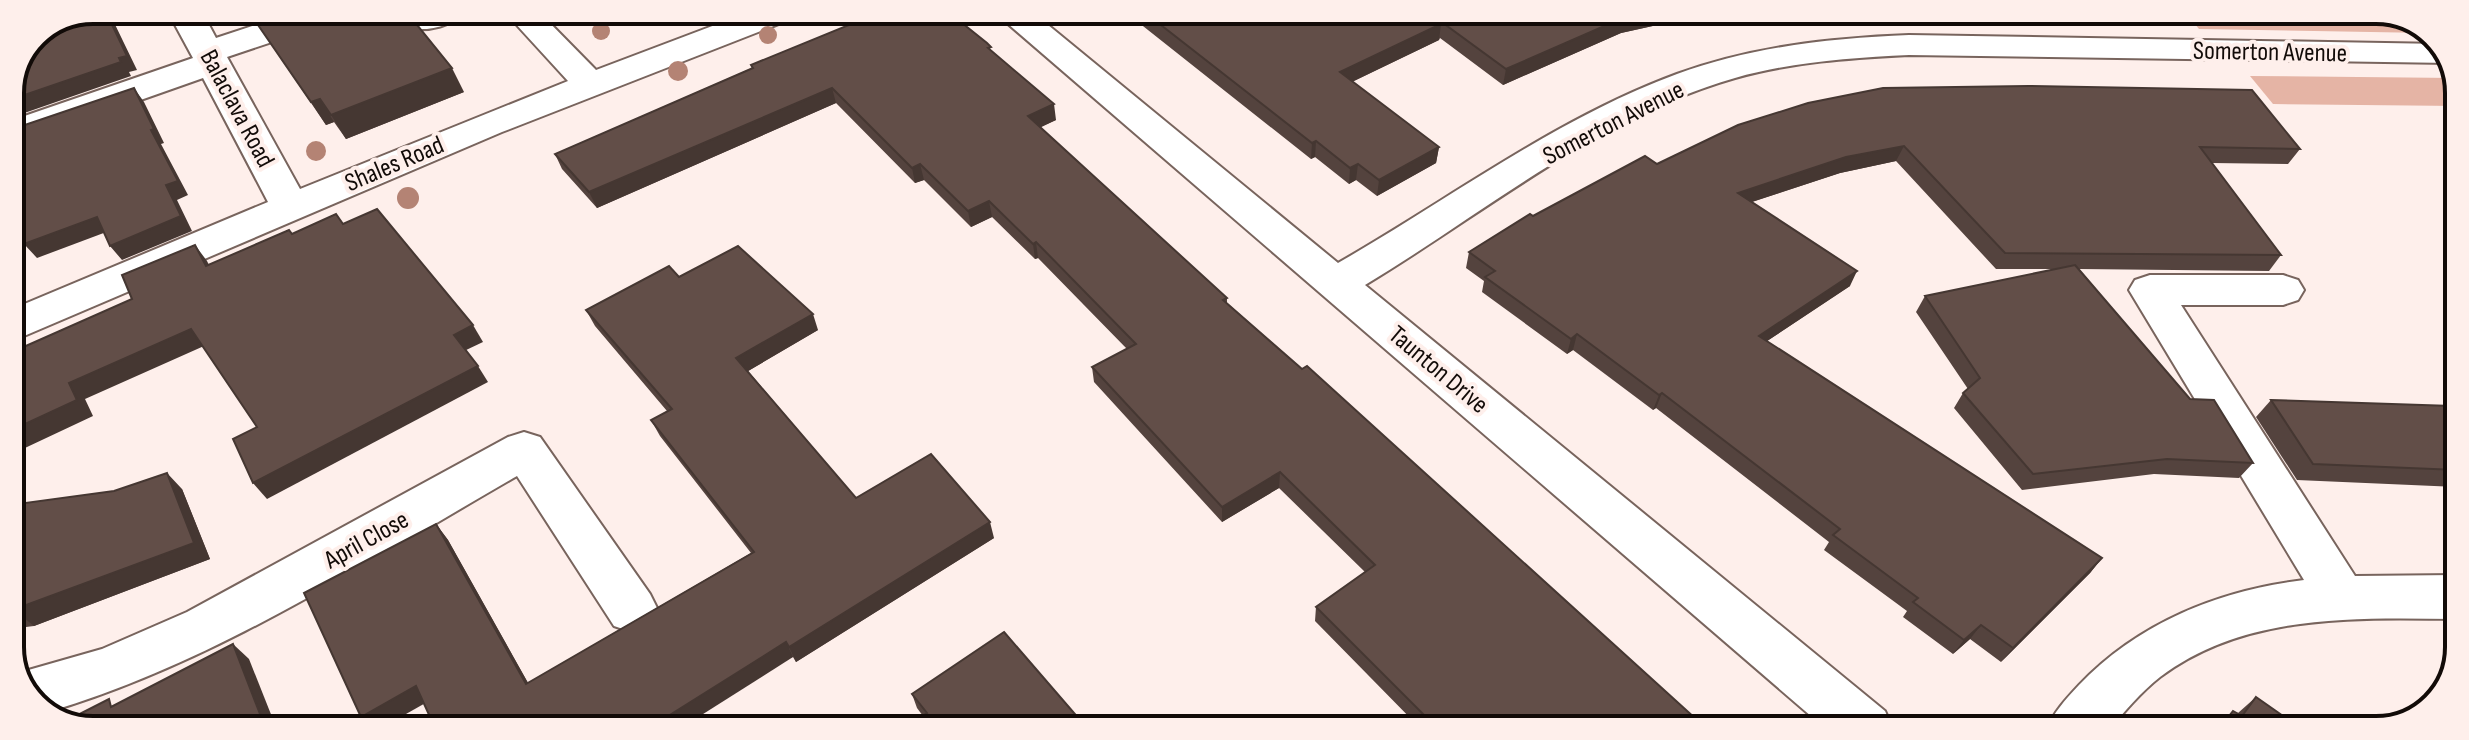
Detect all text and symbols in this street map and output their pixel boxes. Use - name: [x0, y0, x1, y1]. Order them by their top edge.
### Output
- street label: Somerton Avenue: [2193, 36, 2347, 69]
- street label: Balaclava Road: [193, 45, 281, 173]
- street label: Somerton Avenue: [1538, 75, 1689, 172]
- street label: Shales Road: [341, 130, 449, 199]
- street label: Taunton Drive: [1382, 320, 1494, 421]
- street label: April Close: [318, 505, 414, 577]

